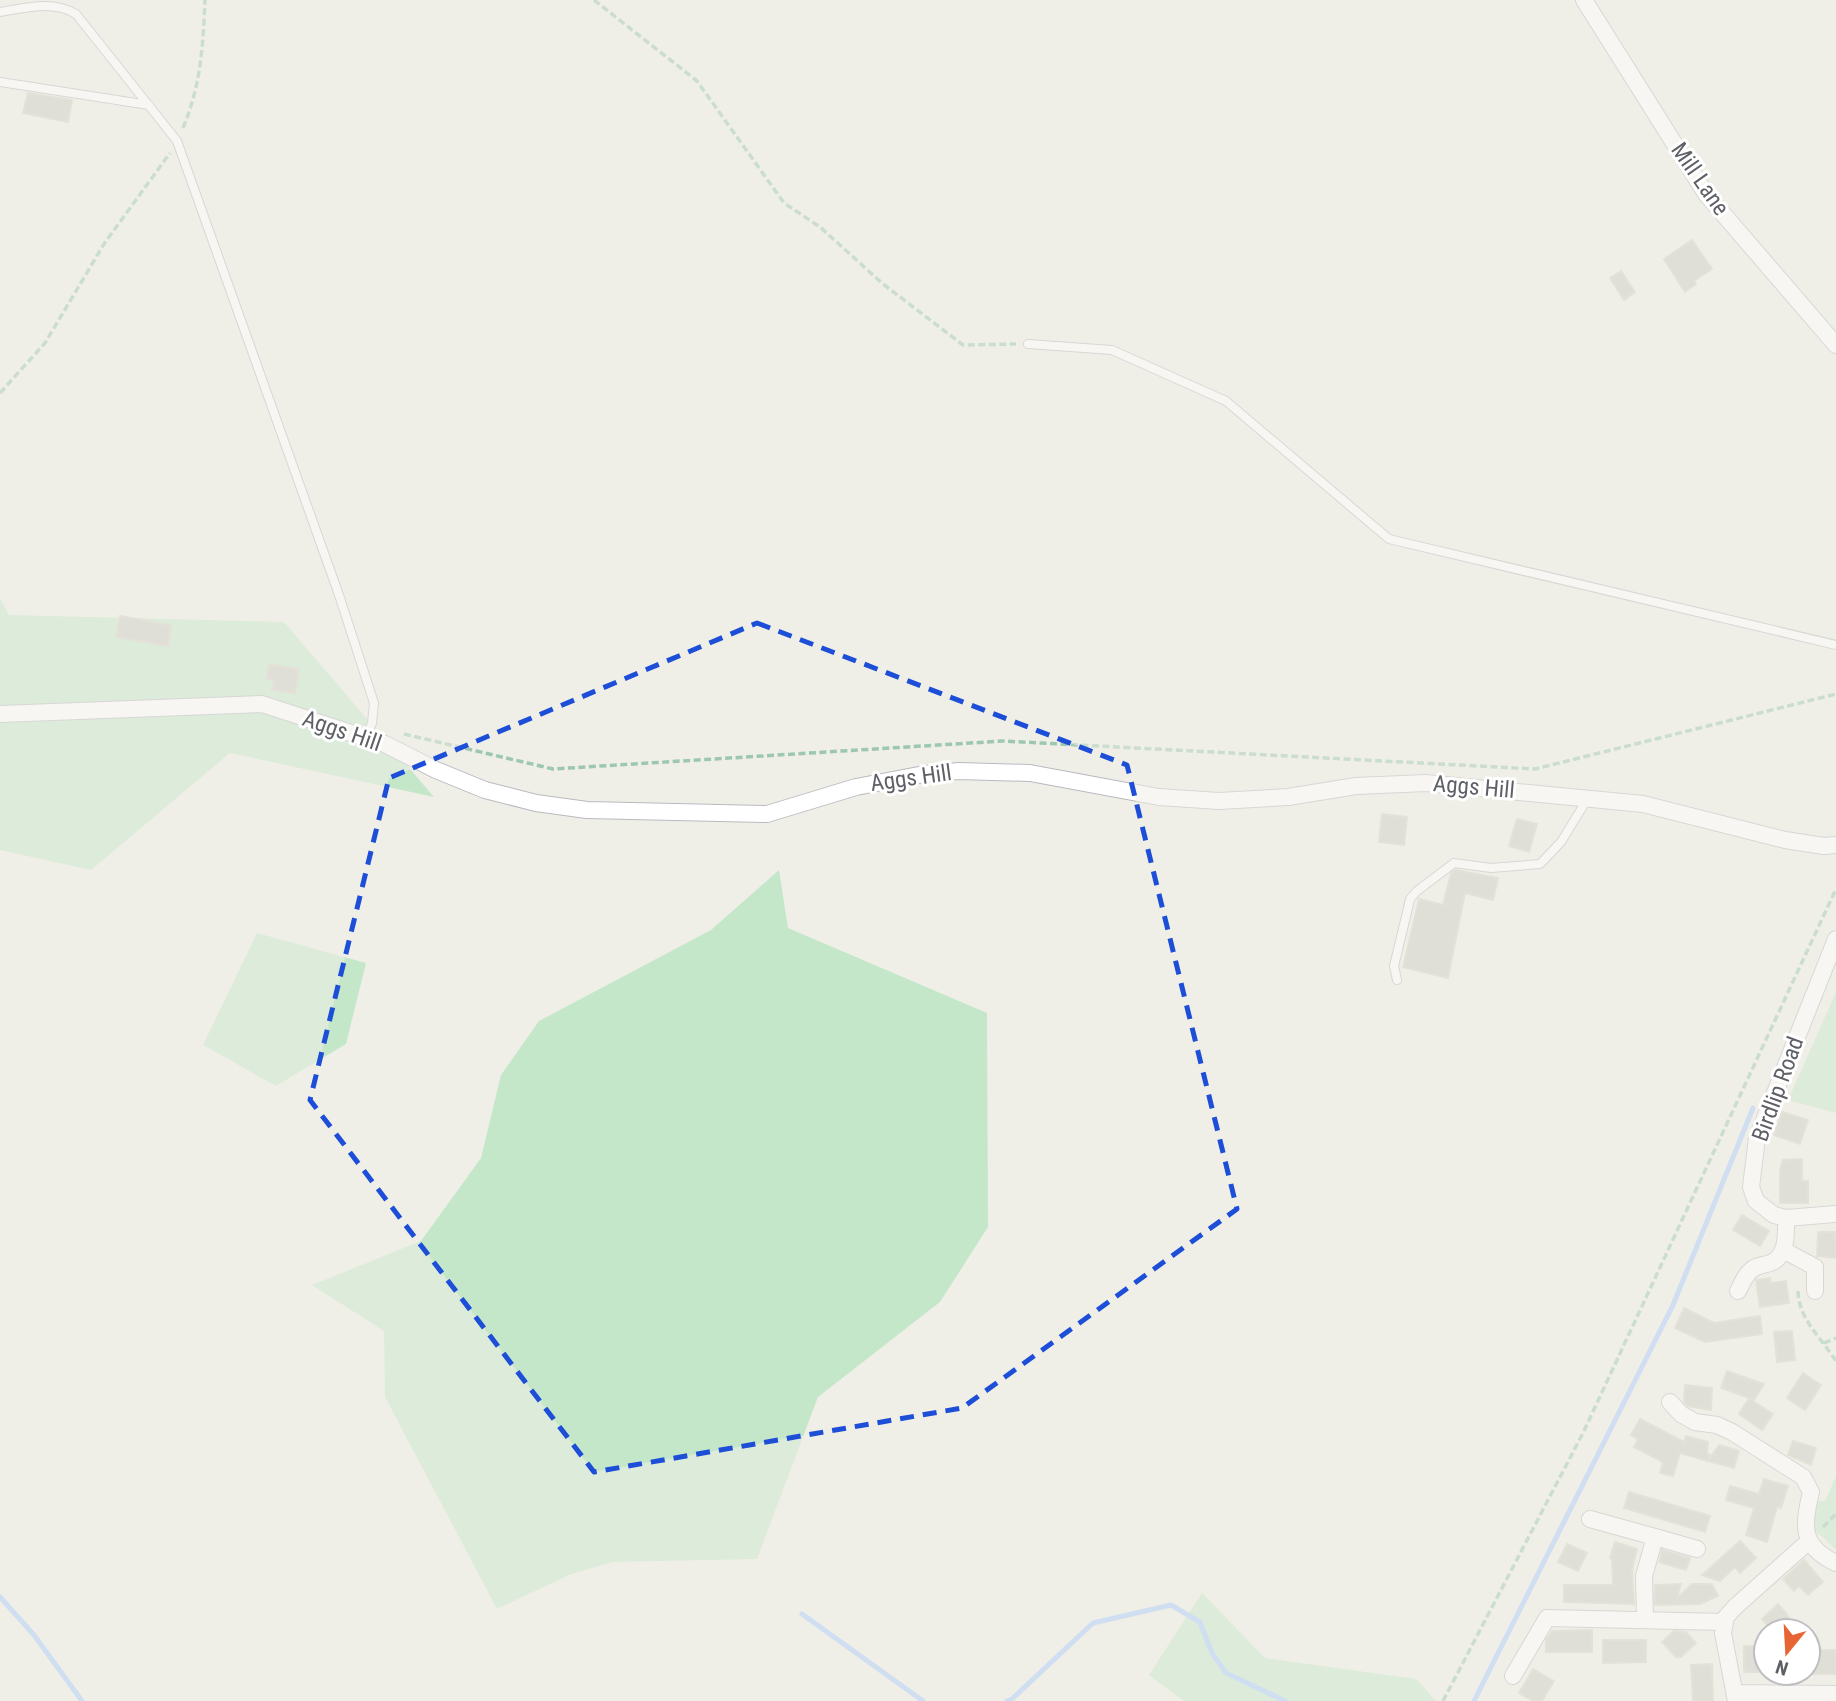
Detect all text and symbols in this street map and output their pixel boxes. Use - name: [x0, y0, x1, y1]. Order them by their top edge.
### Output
- street label: Mill Lane: [1665, 138, 1735, 220]
- street label: Aggs Hill: [299, 705, 385, 757]
- street label: Aggs Hill: [869, 759, 953, 797]
- street label: Aggs Hill: [1432, 770, 1516, 804]
- street label: Birdlip Road: [1747, 1033, 1809, 1145]
- north arrow: [1752, 1617, 1822, 1687]
- text: N: [1773, 1655, 1791, 1680]

